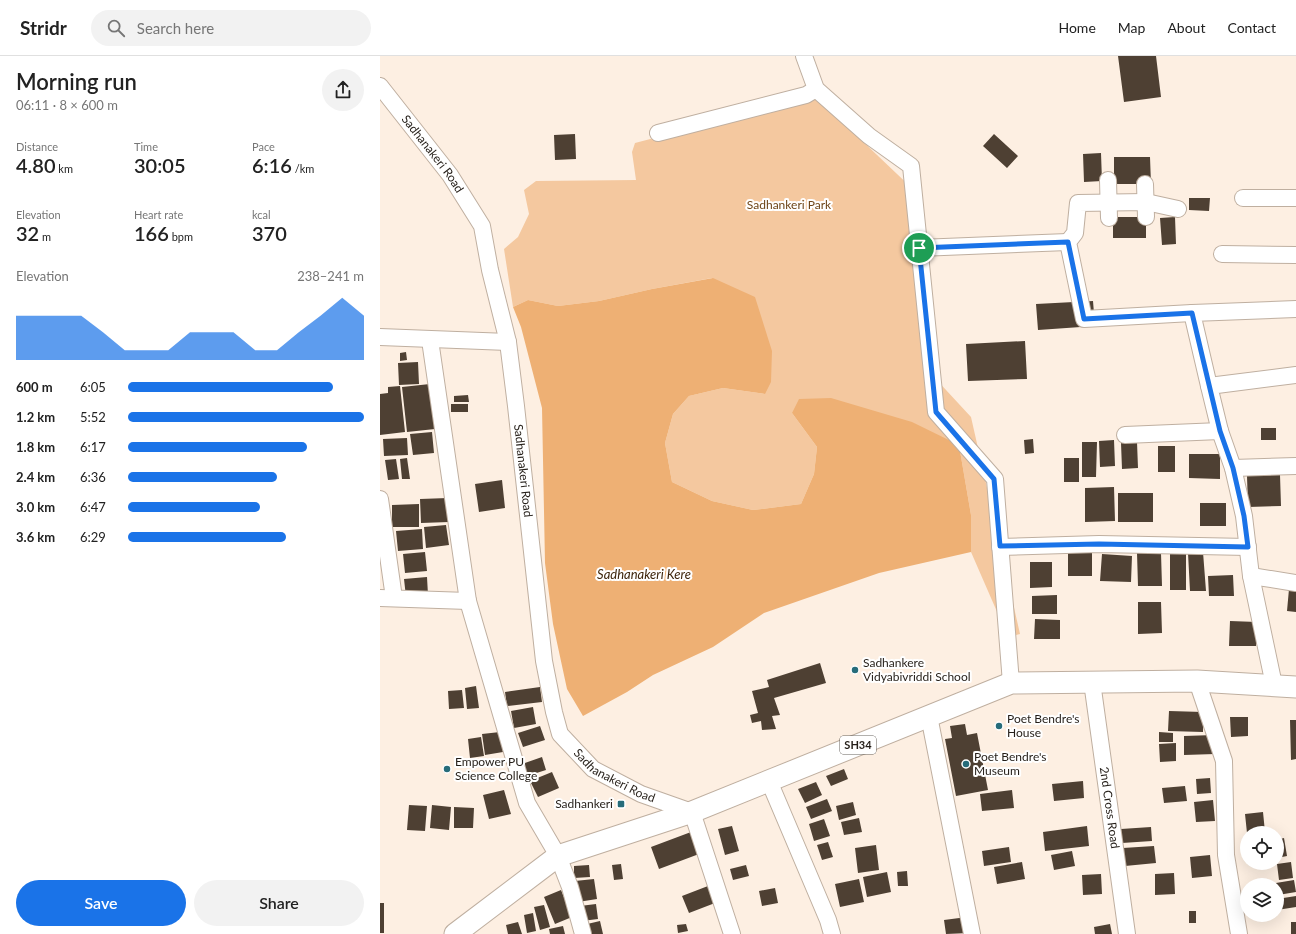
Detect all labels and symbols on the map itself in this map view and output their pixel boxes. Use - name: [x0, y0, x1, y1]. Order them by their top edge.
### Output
- street label: Sadhanakeri Road: [399, 112, 467, 195]
- park label: Sadhankeri Park: [747, 197, 832, 212]
- pin: [902, 231, 936, 265]
- street label: Sadhanakeri Road: [511, 423, 536, 518]
- water label: Sadhanakeri Kere: [597, 566, 691, 582]
- place label: Sadhankere Vidyabivriddi School: [863, 655, 971, 684]
- marker: Sadhankere Vidyabivriddi School: [850, 665, 860, 675]
- place label: Poet Bendre's House: [1007, 711, 1080, 740]
- marker: Poet Bendre's House: [994, 721, 1004, 731]
- road number: SH34: [840, 736, 876, 754]
- street label: Sadhanakeri Road: [571, 745, 657, 805]
- place label: Poet Bendre's Museum: [974, 749, 1047, 778]
- place label: Empower PU Science College: [455, 754, 537, 783]
- marker: Poet Bendre's Museum: [961, 759, 971, 769]
- marker: Empower PU Science College: [442, 764, 452, 774]
- street label: 2nd Cross Road: [1097, 766, 1123, 850]
- place label: Sadhankeri: [555, 796, 613, 811]
- marker: Sadhankeri: [616, 799, 626, 809]

